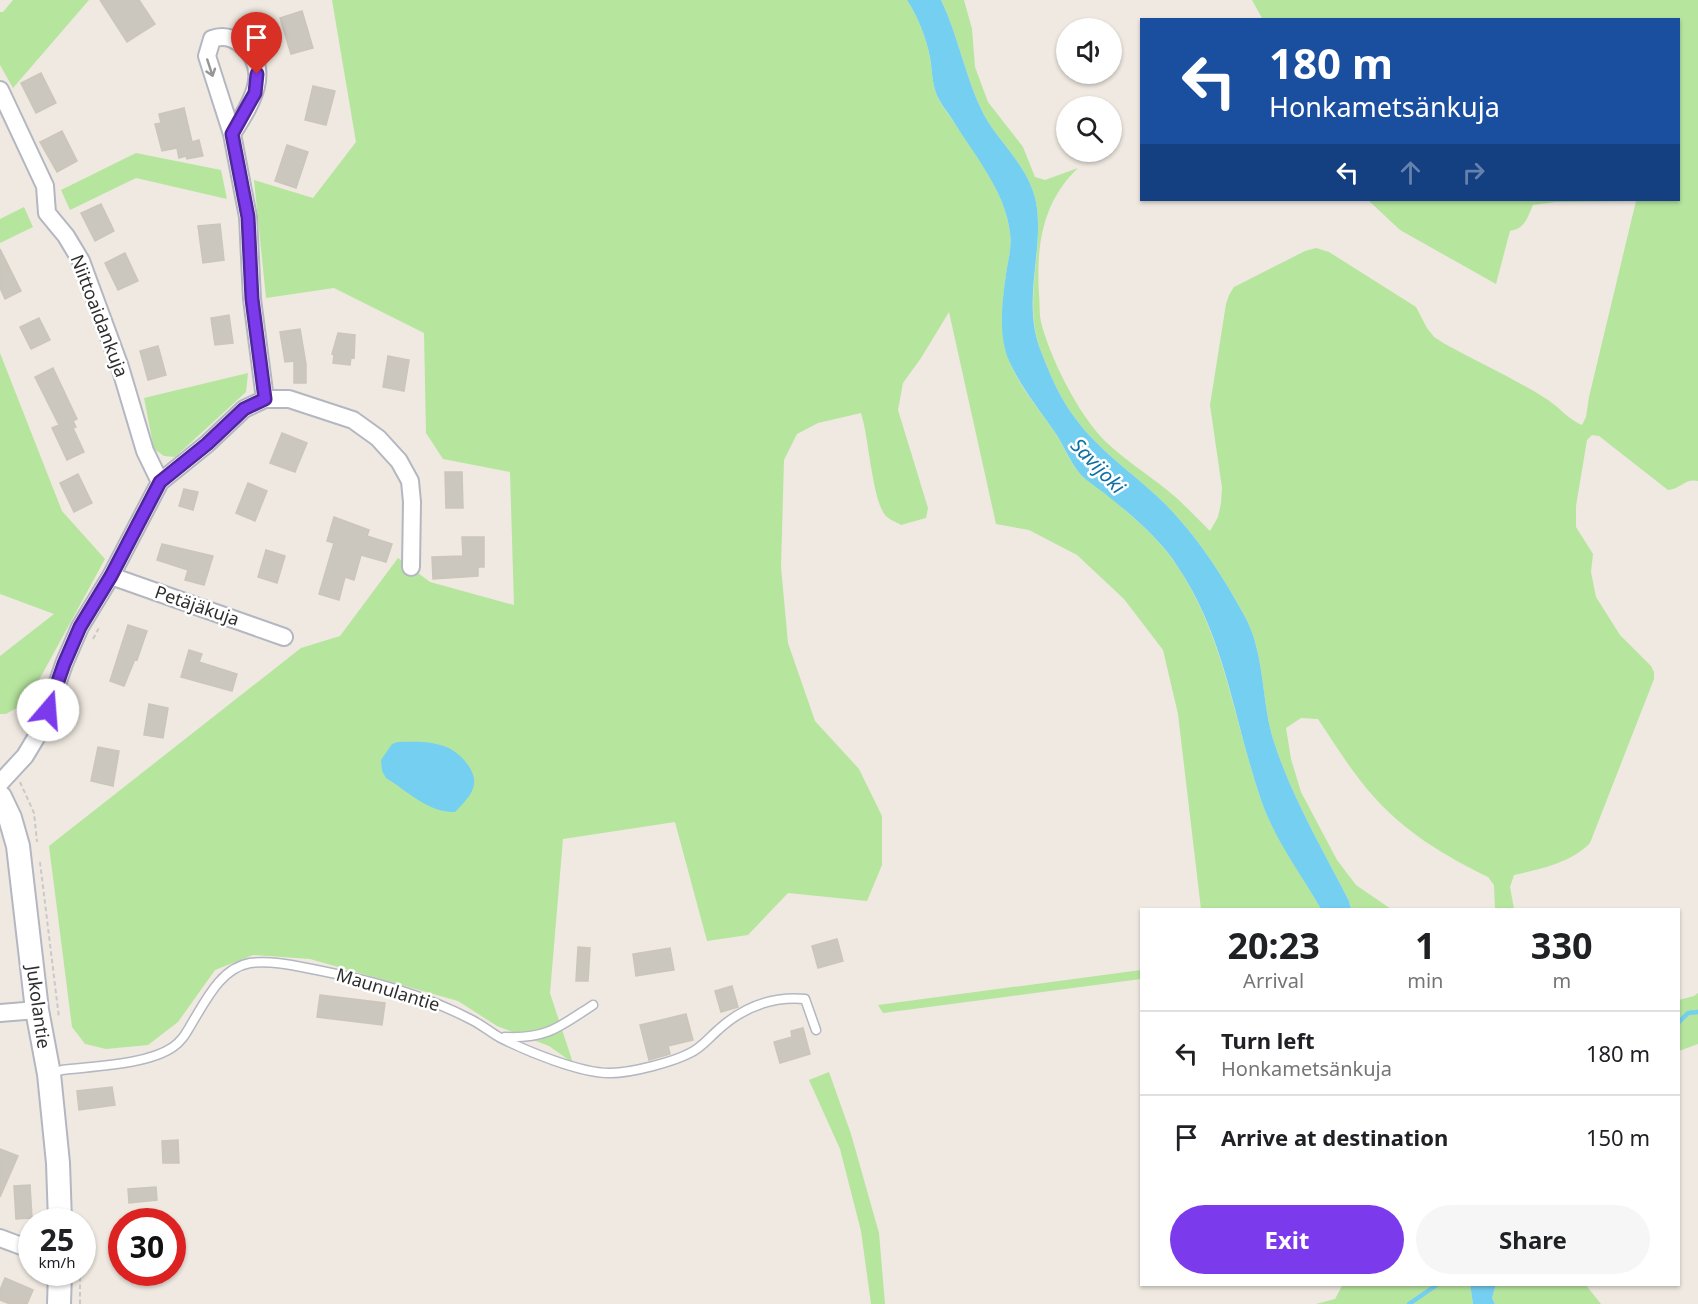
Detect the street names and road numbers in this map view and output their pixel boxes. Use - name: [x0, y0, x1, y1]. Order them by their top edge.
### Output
- street label: Niittoaidankuja: [66, 251, 134, 380]
- street label: Petäjäkuja: [152, 579, 243, 631]
- street label: Jukolantie: [21, 962, 57, 1050]
- street label: Maunulantie: [334, 962, 443, 1016]

